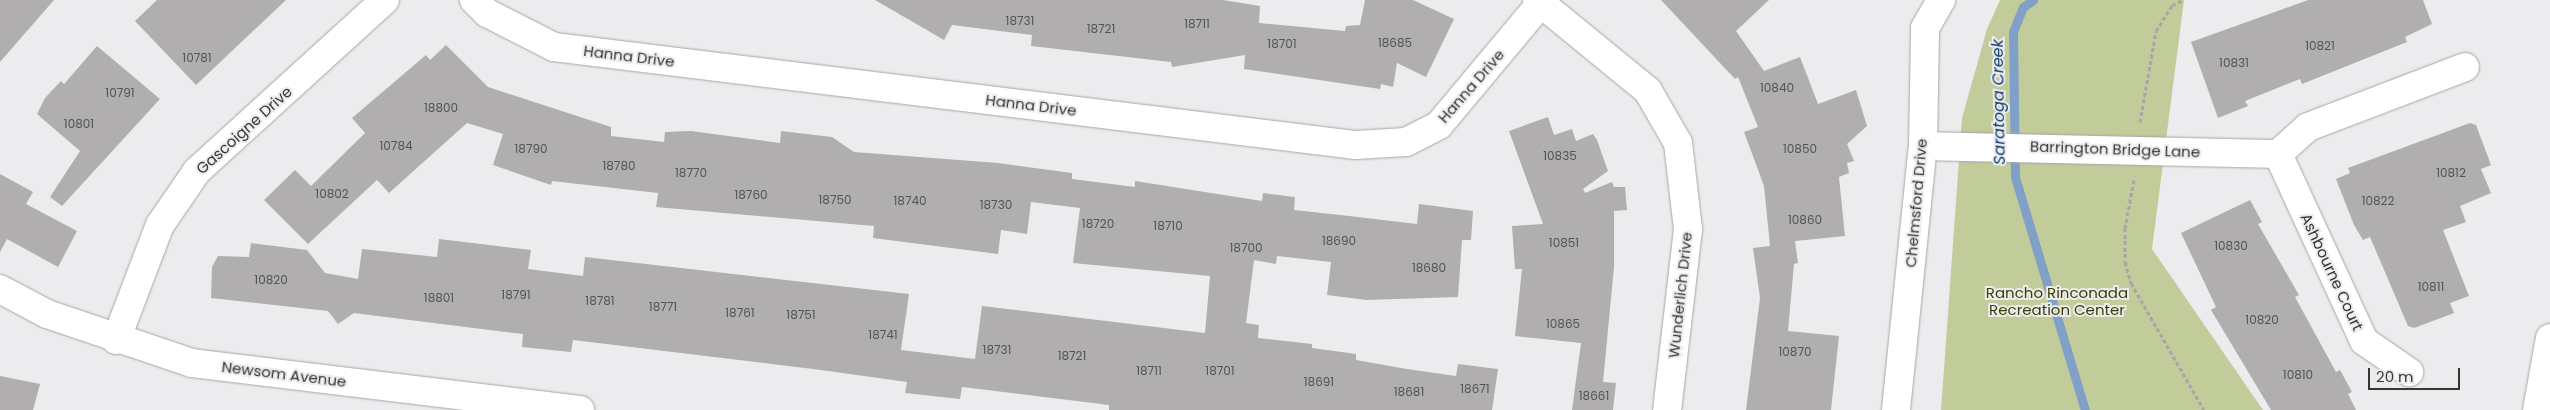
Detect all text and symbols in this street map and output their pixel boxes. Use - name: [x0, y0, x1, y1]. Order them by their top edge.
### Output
- house number: 18731: [1006, 14, 1034, 28]
- house number: 18711: [1184, 17, 1210, 31]
- house number: 18721: [1087, 22, 1115, 36]
- house number: 18685: [1378, 36, 1412, 50]
- house number: 18701: [1267, 37, 1297, 51]
- water label: Saratoga Creek: [1988, 39, 2010, 165]
- house number: 10821: [2305, 39, 2335, 53]
- street label: Hanna Drive: [583, 41, 675, 71]
- street label: Hanna Drive: [1434, 46, 1508, 126]
- house number: 10781: [182, 51, 212, 65]
- house number: 10831: [2219, 56, 2249, 70]
- house number: 10840: [1760, 81, 1794, 95]
- street label: Gascoigne Drive: [192, 82, 296, 178]
- house number: 10791: [105, 86, 135, 100]
- street label: Hanna Drive: [985, 90, 1077, 120]
- house number: 18800: [424, 101, 458, 115]
- house number: 10801: [64, 117, 94, 131]
- street label: Barrington Bridge Lane: [2030, 137, 2200, 161]
- street label: Chelmsford Drive: [1901, 138, 1931, 268]
- house number: 10784: [379, 139, 413, 153]
- house number: 18790: [514, 142, 548, 156]
- house number: 10850: [1783, 142, 1817, 156]
- house number: 10835: [1543, 149, 1577, 163]
- house number: 18780: [602, 159, 636, 173]
- house number: 18770: [675, 166, 707, 180]
- house number: 10812: [2436, 166, 2466, 180]
- house number: 10802: [315, 187, 349, 201]
- house number: 18760: [734, 188, 768, 202]
- house number: 18750: [818, 193, 852, 207]
- house number: 18740: [893, 194, 927, 208]
- house number: 10822: [2362, 194, 2394, 208]
- house number: 18730: [980, 198, 1012, 212]
- street label: Ashbourne Court: [2297, 211, 2367, 333]
- house number: 10860: [1788, 213, 1822, 227]
- house number: 18720: [1082, 217, 1114, 231]
- house number: 18710: [1153, 219, 1183, 233]
- street label: Wunderlich Drive: [1664, 231, 1696, 359]
- house number: 18690: [1322, 234, 1356, 248]
- house number: 10851: [1549, 236, 1579, 250]
- house number: 10830: [2214, 239, 2248, 253]
- house number: 18700: [1229, 241, 1263, 255]
- house number: 18680: [1412, 261, 1446, 275]
- house number: 10820: [254, 273, 288, 287]
- house number: 10811: [2418, 280, 2444, 294]
- park label: Rancho Rinconada Recreation Center: [1986, 283, 2128, 318]
- house number: 18791: [501, 288, 531, 302]
- house number: 18801: [424, 291, 454, 305]
- house number: 18781: [585, 294, 615, 308]
- house number: 18771: [649, 300, 677, 314]
- house number: 18761: [725, 306, 755, 320]
- house number: 18751: [786, 308, 816, 322]
- house number: 10820: [2245, 313, 2279, 327]
- house number: 10865: [1546, 317, 1580, 331]
- house number: 18741: [868, 328, 898, 342]
- house number: 18731: [983, 343, 1011, 357]
- house number: 10870: [1778, 345, 1812, 359]
- house number: 18721: [1058, 349, 1086, 363]
- street label: Newsom Avenue: [221, 357, 347, 391]
- scale bar: [2370, 358, 2462, 390]
- house number: 18711: [1136, 364, 1162, 378]
- house number: 18701: [1205, 364, 1235, 378]
- text: 20 m: [2376, 366, 2414, 387]
- house number: 10810: [2283, 368, 2313, 382]
- house number: 18691: [1304, 375, 1334, 389]
- house number: 18671: [1460, 382, 1490, 396]
- house number: 18681: [1394, 385, 1424, 399]
- house number: 18661: [1579, 389, 1609, 403]

